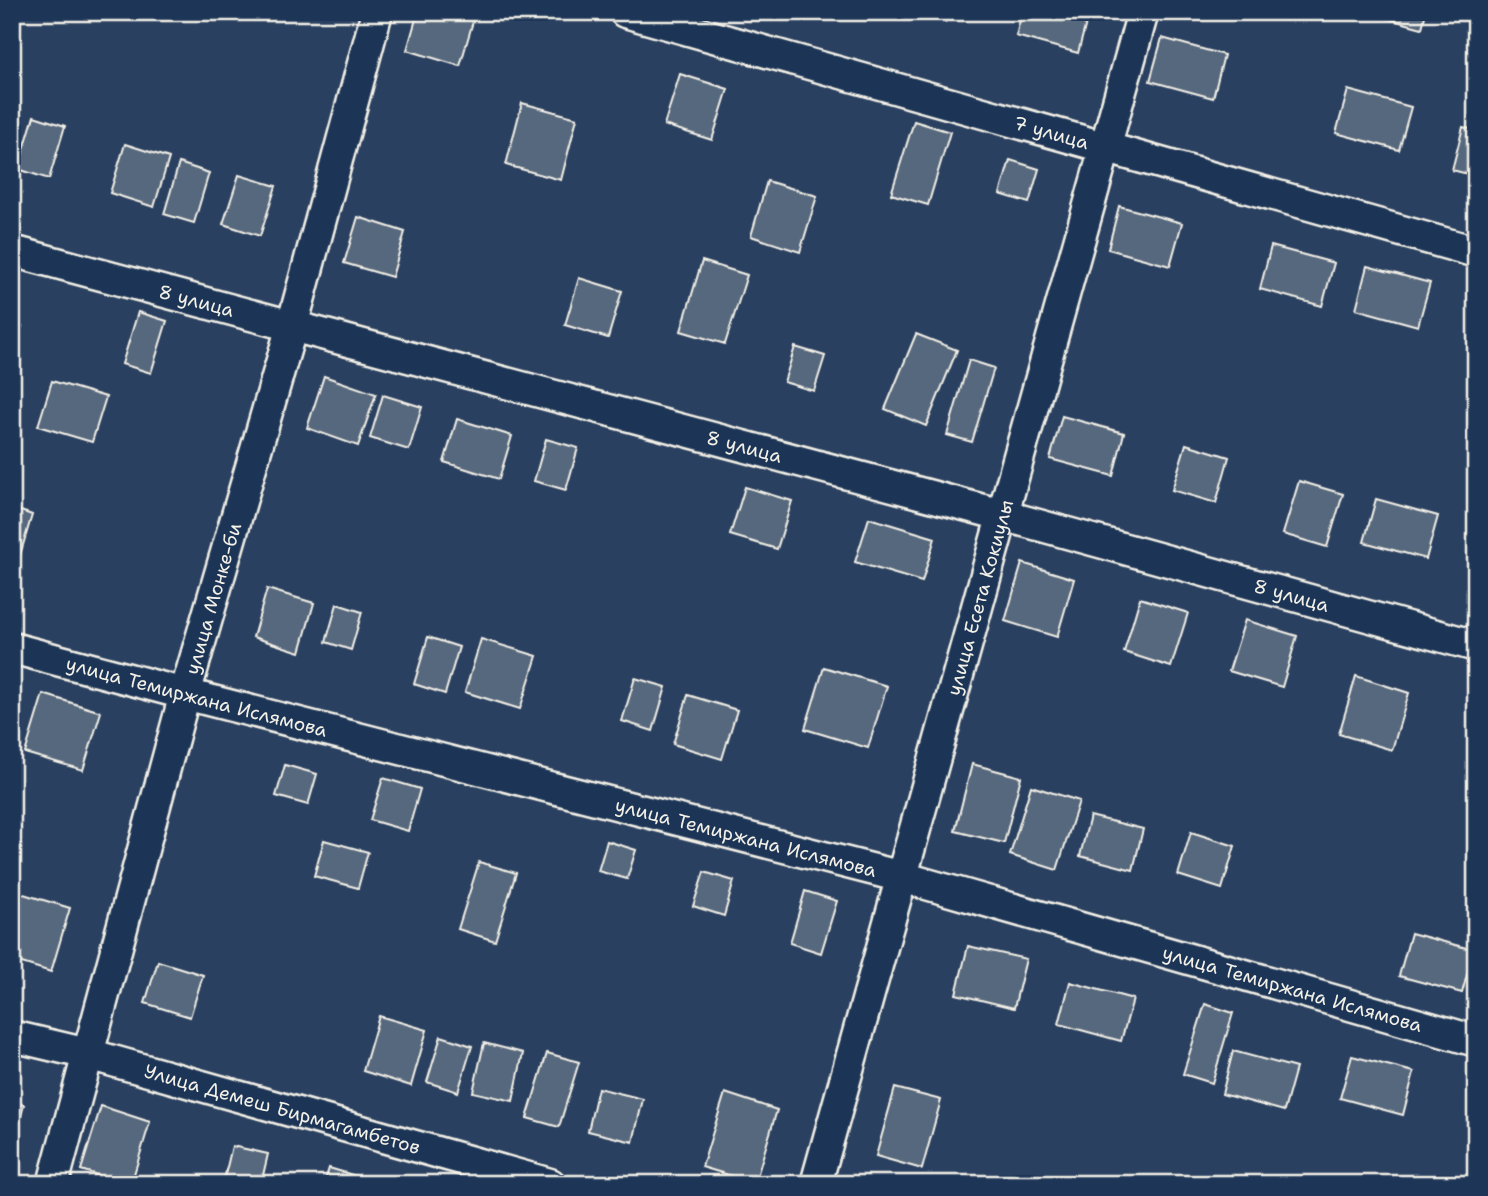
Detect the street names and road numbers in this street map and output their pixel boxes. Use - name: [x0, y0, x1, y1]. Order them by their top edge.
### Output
- street label: 7 улица: [1011, 110, 1092, 155]
- street label: 8 улица: [156, 279, 237, 323]
- street label: 8 улица: [704, 425, 785, 469]
- street label: улица Есета Кокиулы: [941, 497, 1019, 698]
- street label: улица Монке-би: [179, 520, 247, 677]
- street label: 8 улица: [1251, 573, 1332, 618]
- street label: улица Темиржана Ислямова: [63, 651, 330, 743]
- street label: улица Темиржана Ислямова: [612, 792, 879, 883]
- street label: улица Темиржана Ислямова: [1160, 940, 1425, 1038]
- street label: Улица Демеш Бирмагамбетов: [141, 1058, 423, 1160]

